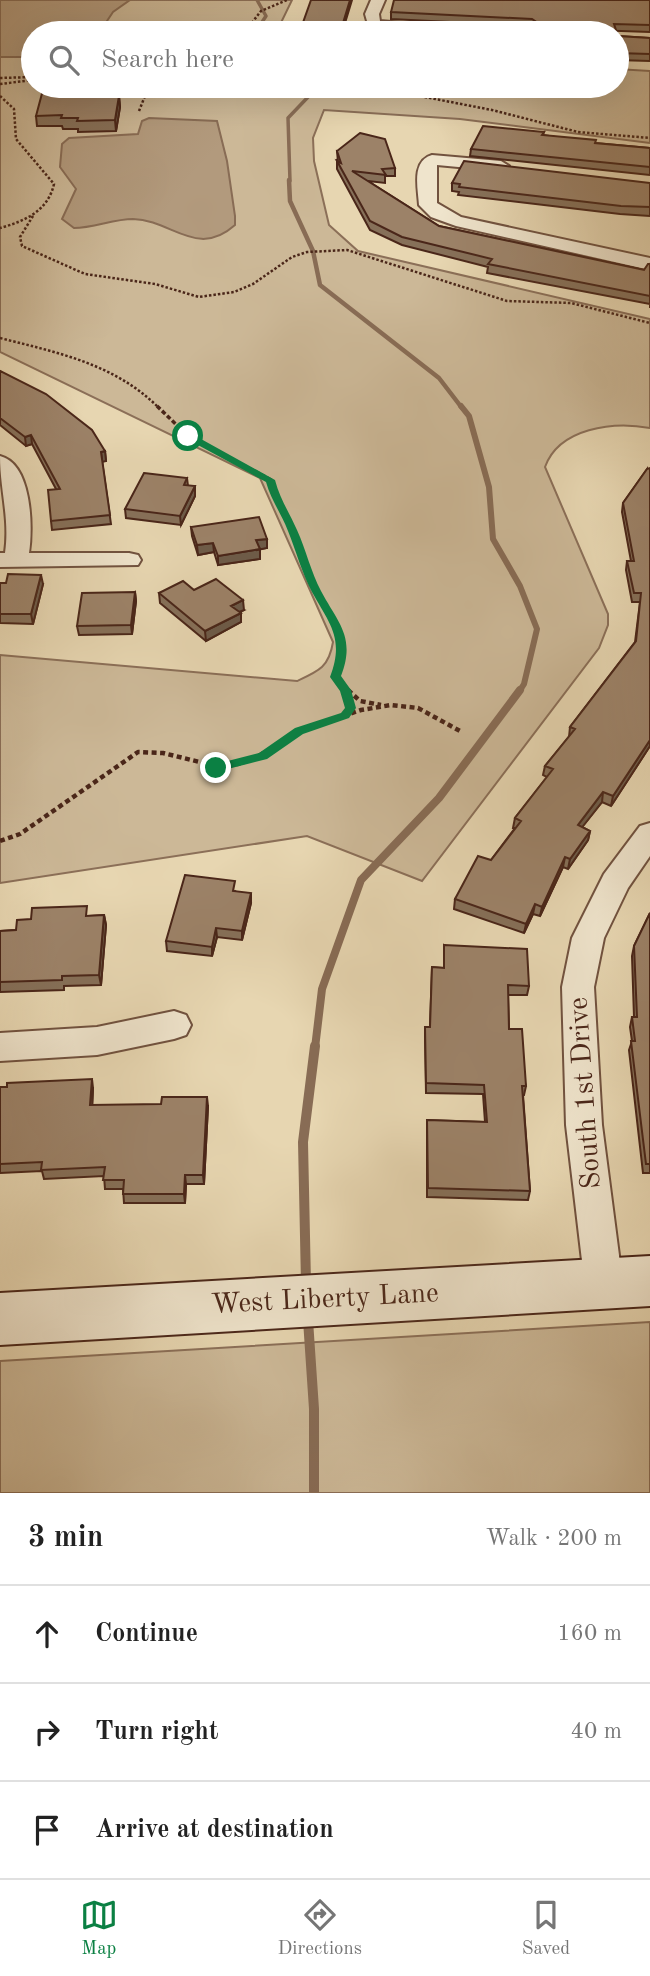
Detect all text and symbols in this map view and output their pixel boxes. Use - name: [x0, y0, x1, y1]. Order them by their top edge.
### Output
- search box: [21, 21, 629, 98]
- icon: search: [45, 41, 83, 79]
- text: Search here: [101, 47, 234, 73]
- route start: [172, 420, 203, 451]
- route end: [200, 752, 231, 783]
- street label: South 1st Drive: [565, 996, 607, 1190]
- street label: West Liberty Lane: [210, 1280, 440, 1320]
- text: 3 min: [28, 1523, 103, 1553]
- text: Walk · 200 m: [486, 1527, 622, 1550]
- icon: ahead: [28, 1615, 66, 1653]
- text: Continue: [95, 1621, 198, 1647]
- text: 160 m: [557, 1622, 622, 1645]
- icon: right: [28, 1713, 66, 1751]
- text: Turn right: [95, 1719, 218, 1745]
- text: 40 m: [571, 1720, 622, 1743]
- icon: arrive: [28, 1811, 66, 1849]
- text: Arrive at destination: [95, 1817, 334, 1843]
- tab: Map: [80, 1896, 118, 1961]
- tab: Directions: [278, 1896, 362, 1961]
- tab: Saved: [522, 1896, 570, 1961]

